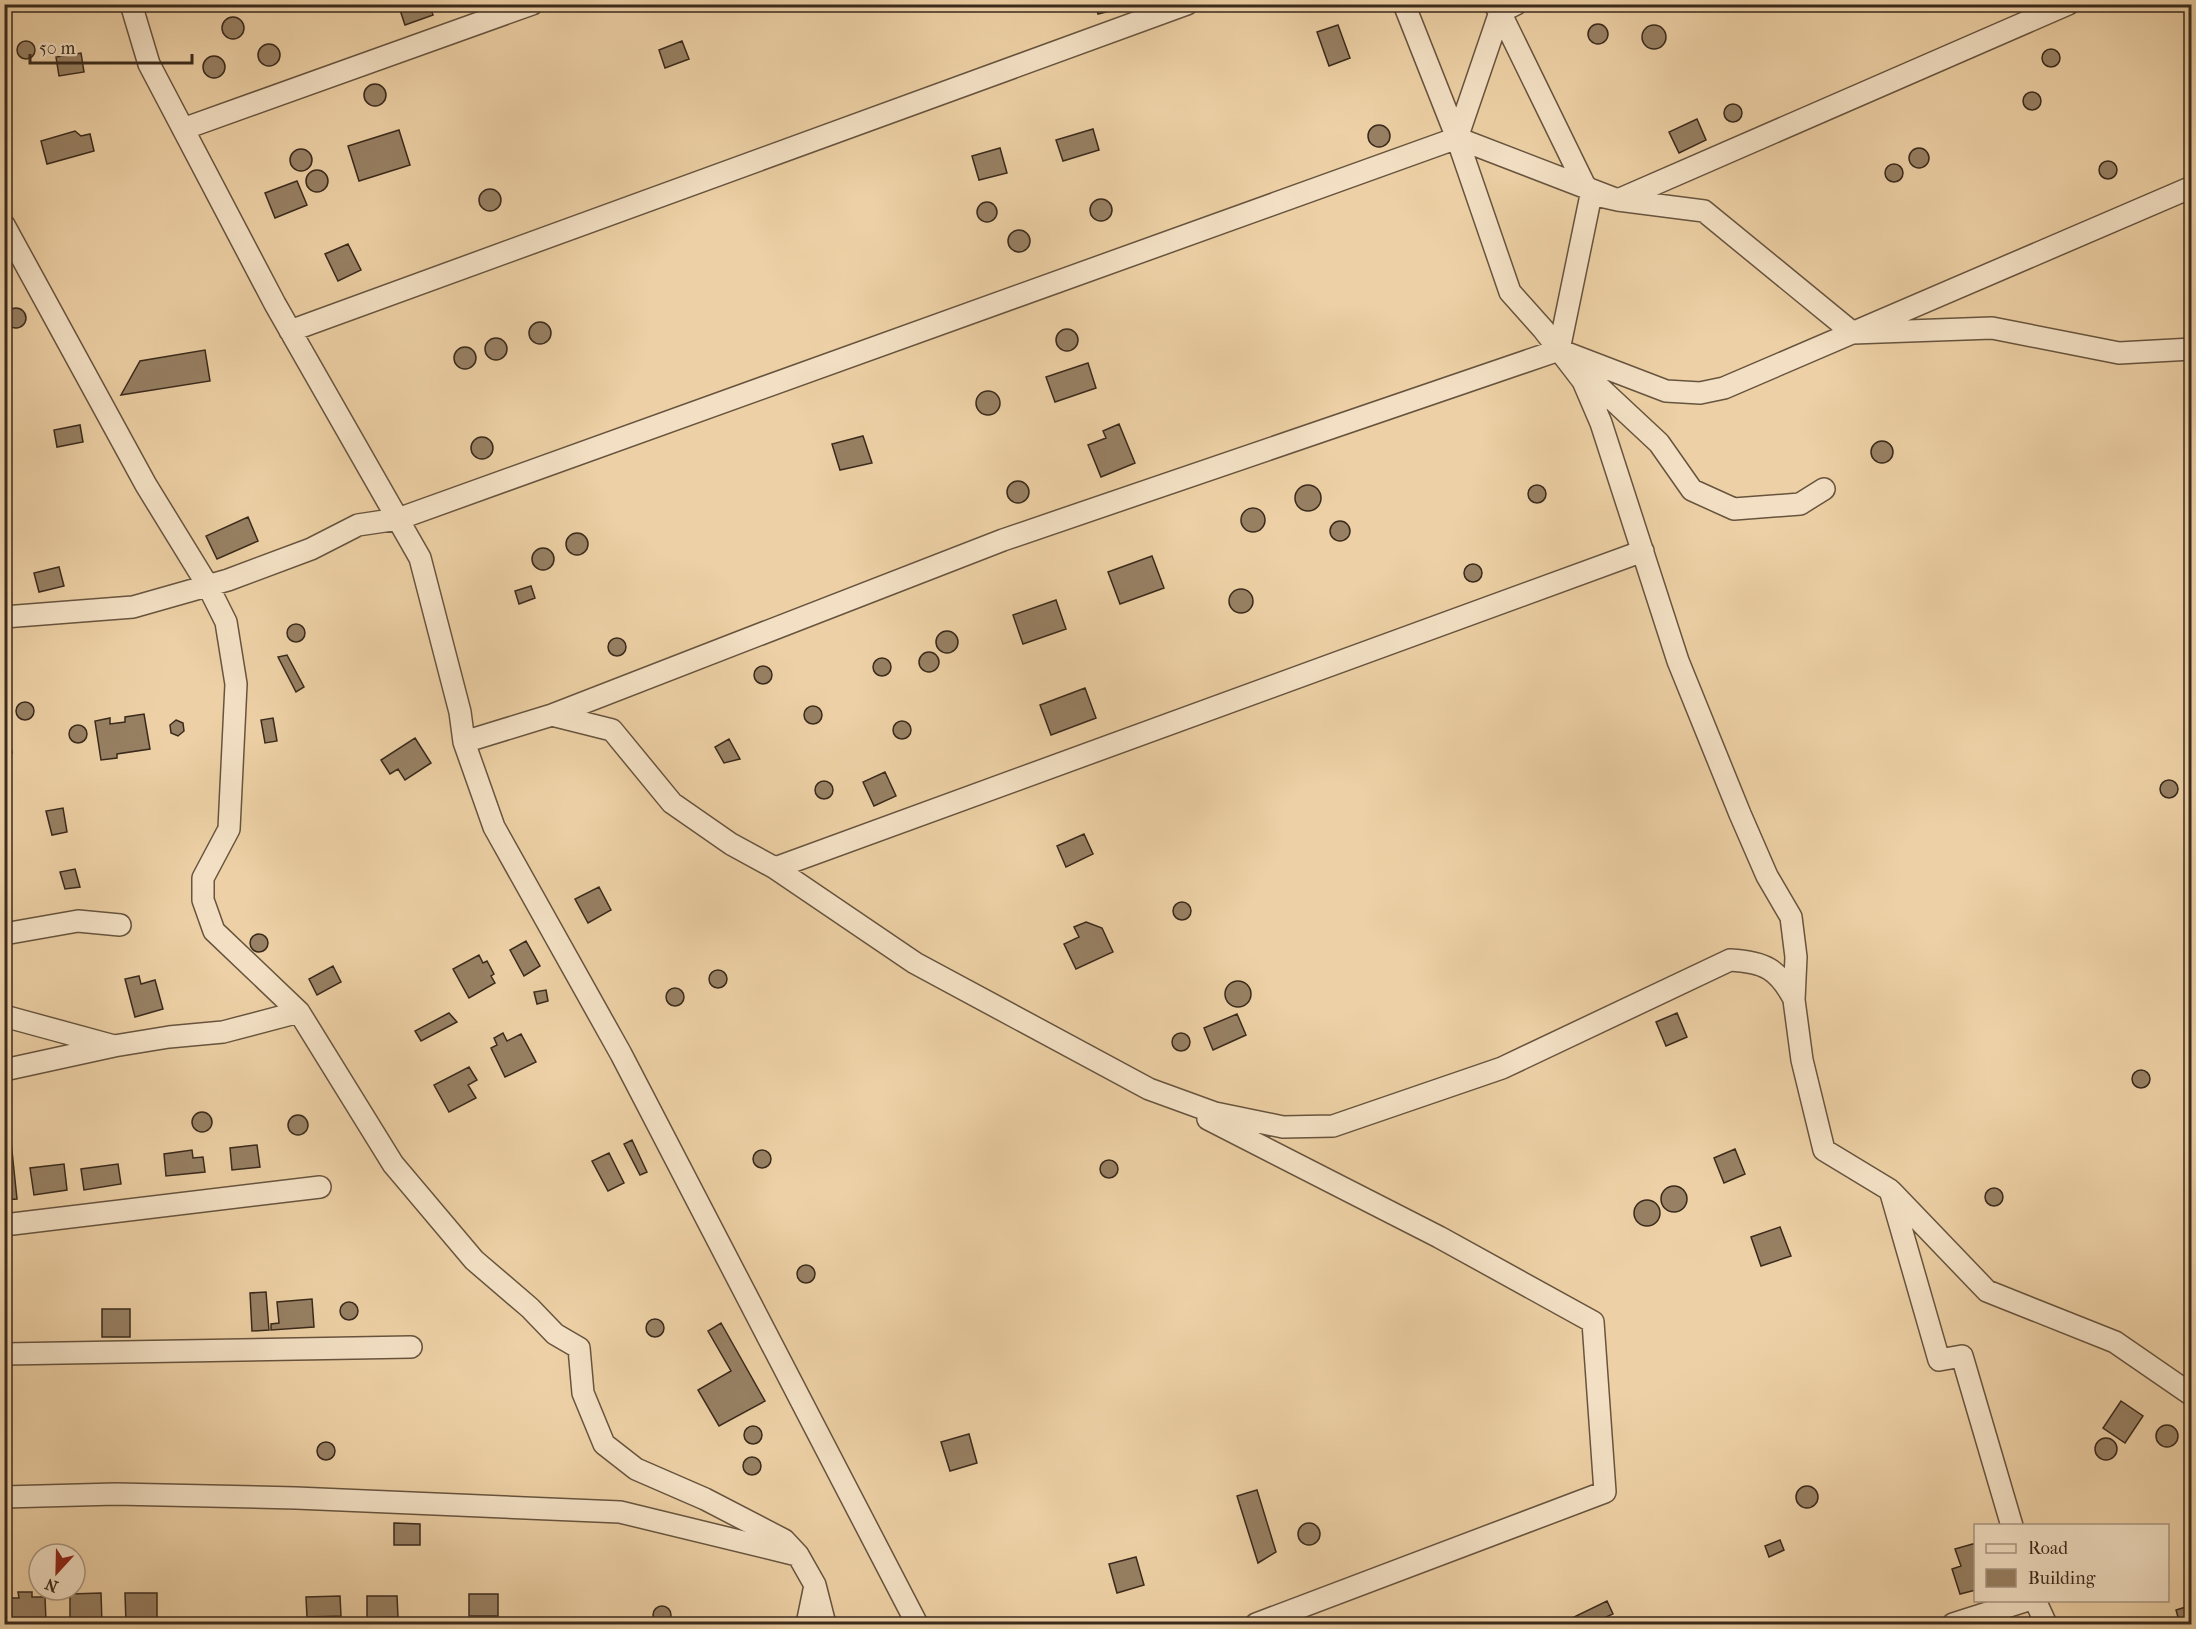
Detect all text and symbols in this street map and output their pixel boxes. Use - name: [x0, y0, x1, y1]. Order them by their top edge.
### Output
- scale bar: [30, 27, 192, 65]
- text: 50 m: [39, 38, 76, 59]
- legend: [1974, 1524, 2169, 1602]
- text: Road: [2028, 1538, 2068, 1559]
- north arrow: [27, 1542, 87, 1602]
- text: Building: [2028, 1568, 2096, 1589]
- text: N: [42, 1574, 61, 1597]

